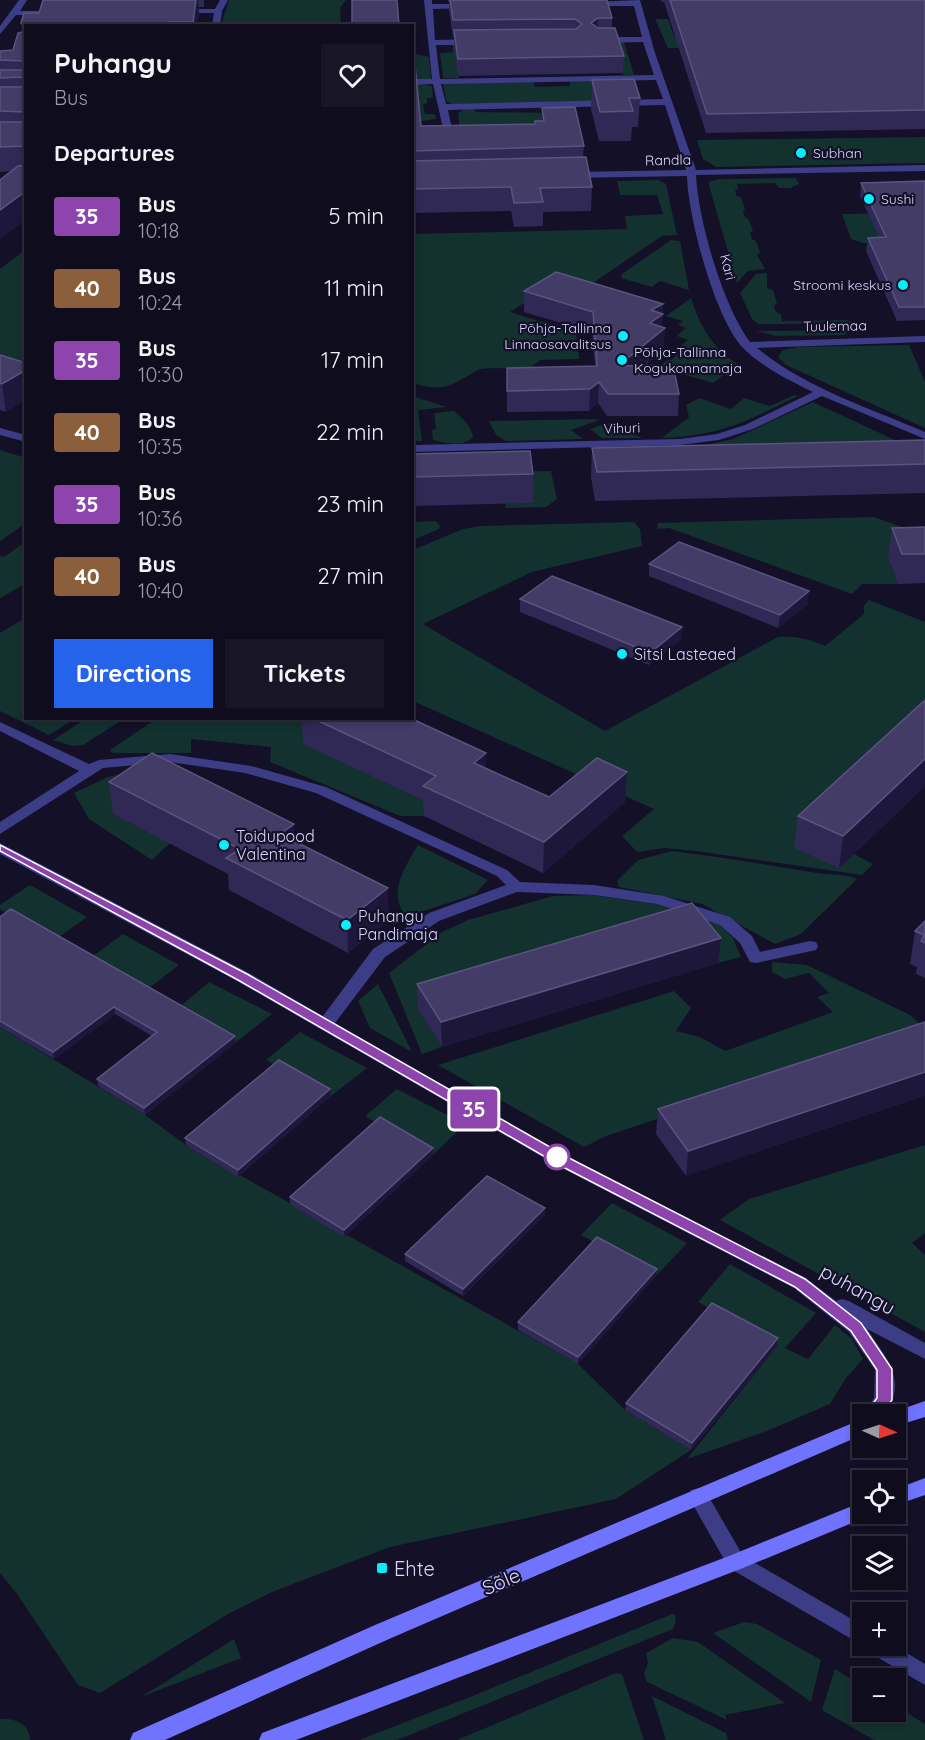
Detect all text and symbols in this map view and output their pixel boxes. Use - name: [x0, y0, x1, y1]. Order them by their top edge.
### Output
- button: heart: [321, 44, 384, 107]
- text: Puhangu: [54, 45, 172, 80]
- text: Bus: [54, 85, 88, 110]
- text: Departures: [54, 139, 175, 167]
- place label: Subhan: [813, 144, 862, 162]
- marker: Subhan: [794, 146, 808, 160]
- street label: Randla: [645, 151, 691, 169]
- text: Bus: [138, 190, 176, 218]
- place label: Sushi: [881, 190, 914, 208]
- marker: Sushi: [862, 192, 876, 206]
- text: 5 min: [329, 202, 384, 230]
- text: 35: [75, 203, 99, 229]
- text: 10:18: [138, 218, 179, 243]
- street label: Kari: [716, 252, 740, 282]
- text: Bus: [138, 262, 176, 290]
- text: 11 min: [324, 274, 384, 302]
- text: 40: [74, 275, 100, 301]
- place label: Stroomi keskus: [793, 276, 891, 294]
- marker: Stroomi keskus: [896, 278, 910, 292]
- text: 10:24: [138, 290, 182, 315]
- street label: Tuulemaa: [803, 316, 867, 336]
- place label: Põhja-Tallinna Linnaosavalitsus: [504, 319, 611, 353]
- marker: Põhja-Tallinna Linnaosavalitsus: [616, 329, 630, 343]
- text: Bus: [138, 334, 176, 362]
- place label: Põhja-Tallinna Kogukonnamaja: [634, 343, 742, 377]
- text: 17 min: [321, 346, 384, 374]
- text: 35: [75, 347, 99, 373]
- marker: Põhja-Tallinna Kogukonnamaja: [615, 353, 629, 367]
- text: 10:30: [138, 362, 183, 387]
- text: Bus: [138, 406, 176, 434]
- text: 22 min: [316, 418, 384, 446]
- street label: Vihuri: [603, 418, 641, 438]
- text: 40: [74, 419, 100, 445]
- text: 10:35: [138, 434, 182, 459]
- text: Bus: [138, 478, 176, 506]
- text: 23 min: [317, 490, 384, 518]
- text: 35: [75, 491, 99, 517]
- text: 10:36: [138, 506, 182, 531]
- text: Bus: [138, 550, 176, 578]
- text: 27 min: [317, 562, 384, 590]
- text: 40: [74, 563, 100, 589]
- text: 10:40: [138, 578, 183, 603]
- button: Directions: [54, 639, 213, 708]
- button: Tickets: [225, 639, 384, 708]
- place label: Sitsi Lasteaed: [634, 644, 736, 664]
- marker: Sitsi Lasteaed: [615, 647, 629, 661]
- place label: Toidupood Valentina: [236, 826, 315, 864]
- marker: Toidupood Valentina: [217, 838, 231, 852]
- place label: Puhangu Pandimaja: [358, 906, 438, 944]
- marker: Puhangu Pandimaja: [339, 918, 353, 932]
- line badge: 35: [447, 1090, 501, 1128]
- text: 35: [462, 1096, 486, 1122]
- unlabelled marker: [544, 1144, 570, 1170]
- street label: puhangu: [816, 1258, 900, 1320]
- north arrow: [852, 1404, 906, 1458]
- map controls: [852, 1404, 906, 1722]
- button: locate: [852, 1470, 906, 1524]
- button: layers: [852, 1536, 906, 1590]
- place label: Ehte: [394, 1556, 435, 1581]
- marker: Ehte: [375, 1561, 389, 1575]
- street label: Sõle: [478, 1562, 524, 1600]
- button: +: [852, 1602, 906, 1656]
- button: −: [852, 1668, 906, 1722]

